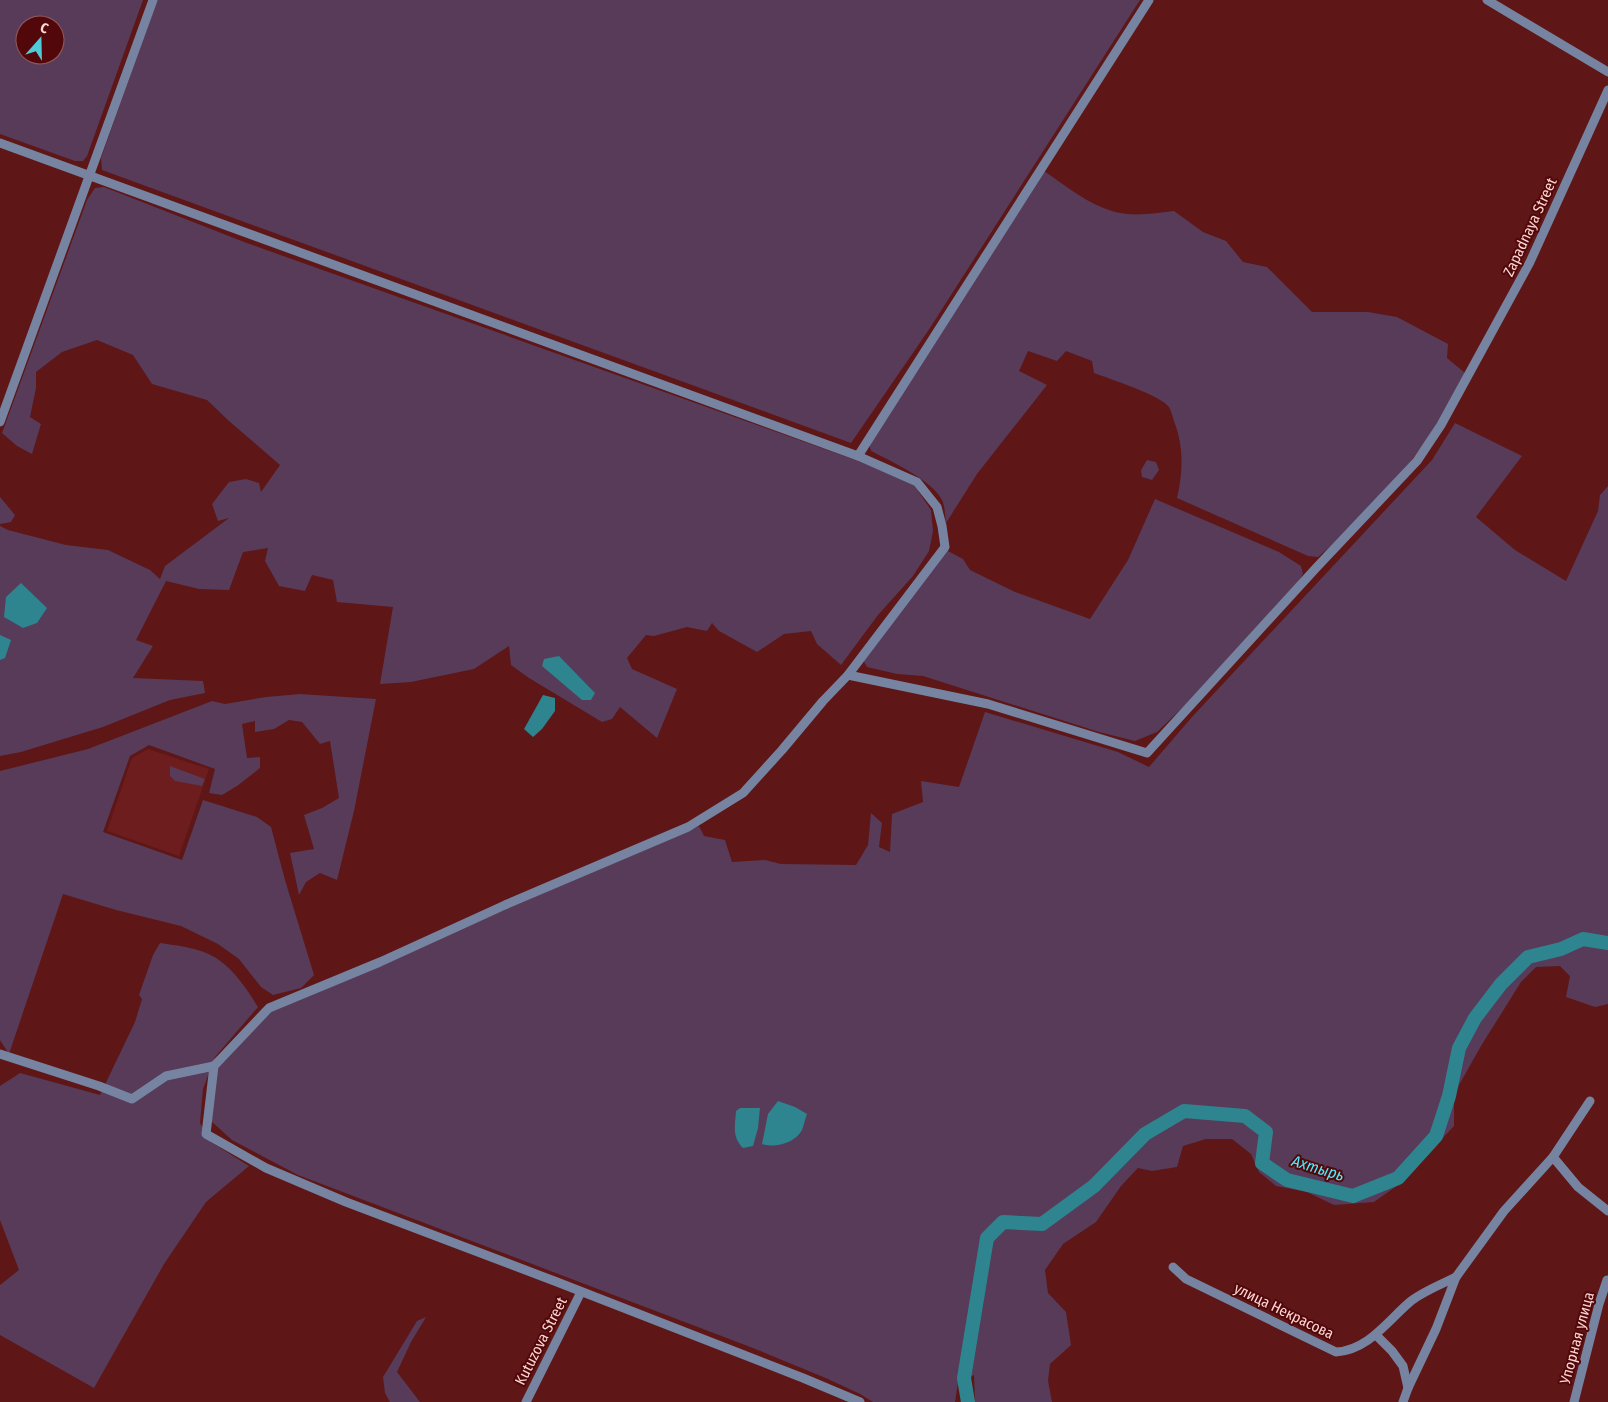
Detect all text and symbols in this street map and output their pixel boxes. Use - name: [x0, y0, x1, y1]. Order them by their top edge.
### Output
- north arrow: [15, 15, 65, 65]
- text: С: [38, 19, 51, 38]
- street label: Zapadnaya Street: [1499, 175, 1561, 279]
- water label: Ахтырь: [1289, 1151, 1346, 1185]
- street label: улица Некрасова: [1231, 1279, 1337, 1343]
- street label: Упорная улица: [1556, 1290, 1598, 1387]
- street label: Kutuzova Street: [511, 1294, 571, 1388]

